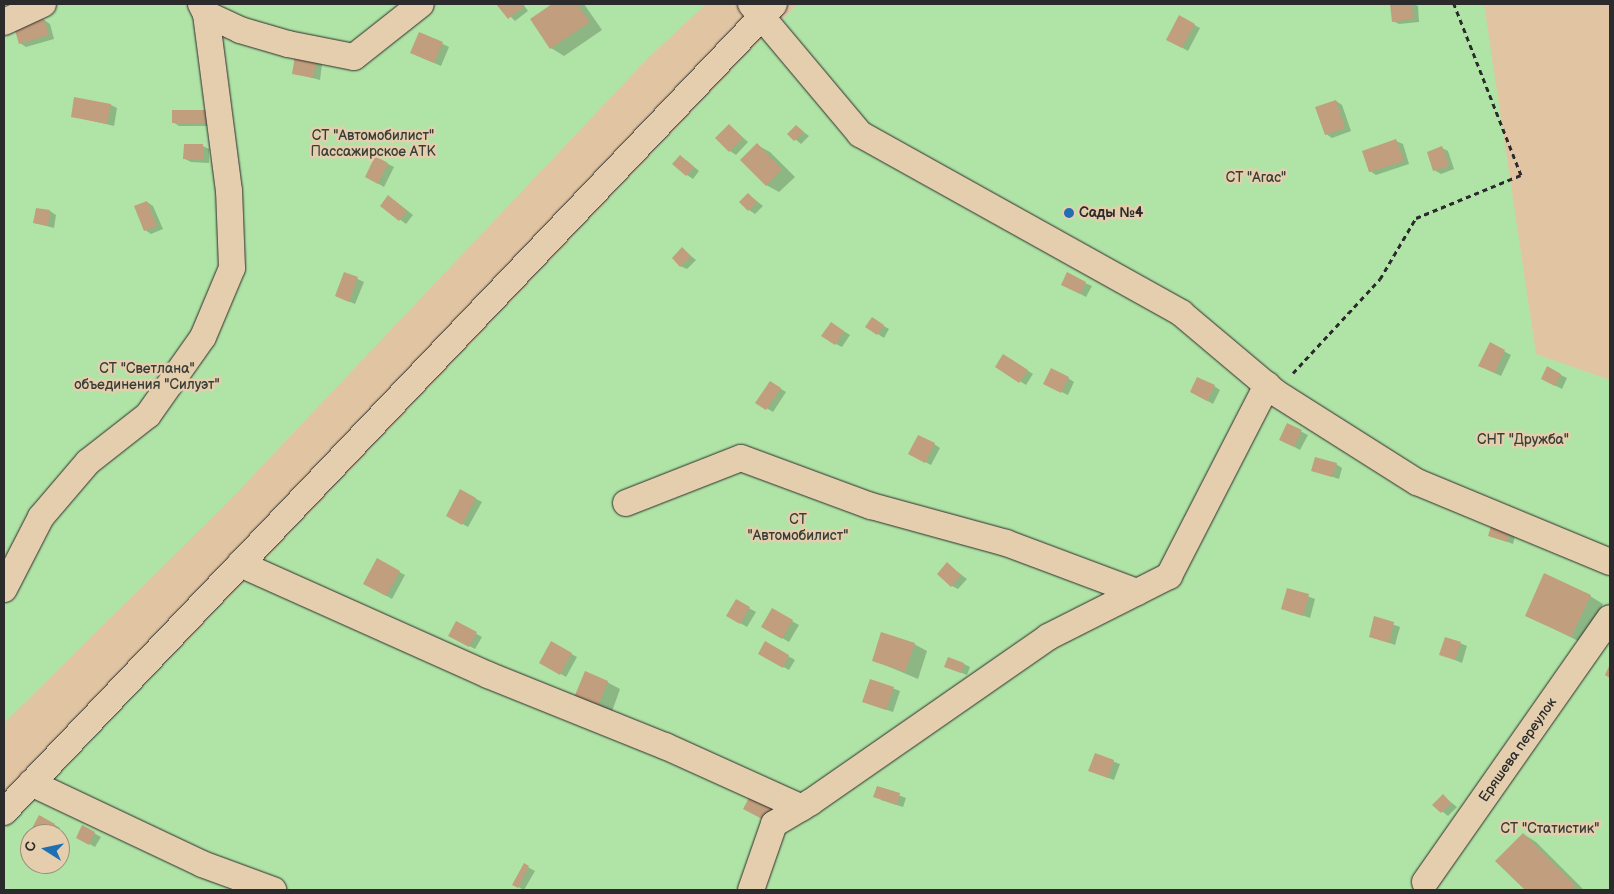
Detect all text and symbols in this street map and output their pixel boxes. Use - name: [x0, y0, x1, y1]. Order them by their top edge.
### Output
- park label: СТ "Автомобилист" Пассажирское АТК: [311, 128, 435, 160]
- park label: СТ "Агас": [1226, 170, 1286, 186]
- place label: Сады №4: [1079, 205, 1143, 221]
- marker: Сады №4: [1063, 207, 1075, 219]
- park label: СТ "Светлана" объединения "Силуэт": [74, 361, 220, 394]
- park label: СНТ "Дружба": [1477, 432, 1569, 448]
- park label: СТ "Автомобилист": [748, 512, 848, 544]
- street label: Еряшева переулок: [1476, 695, 1560, 805]
- park label: СТ "Статистик": [1501, 821, 1599, 837]
- north arrow: [20, 824, 70, 874]
- text: С: [22, 840, 40, 853]

